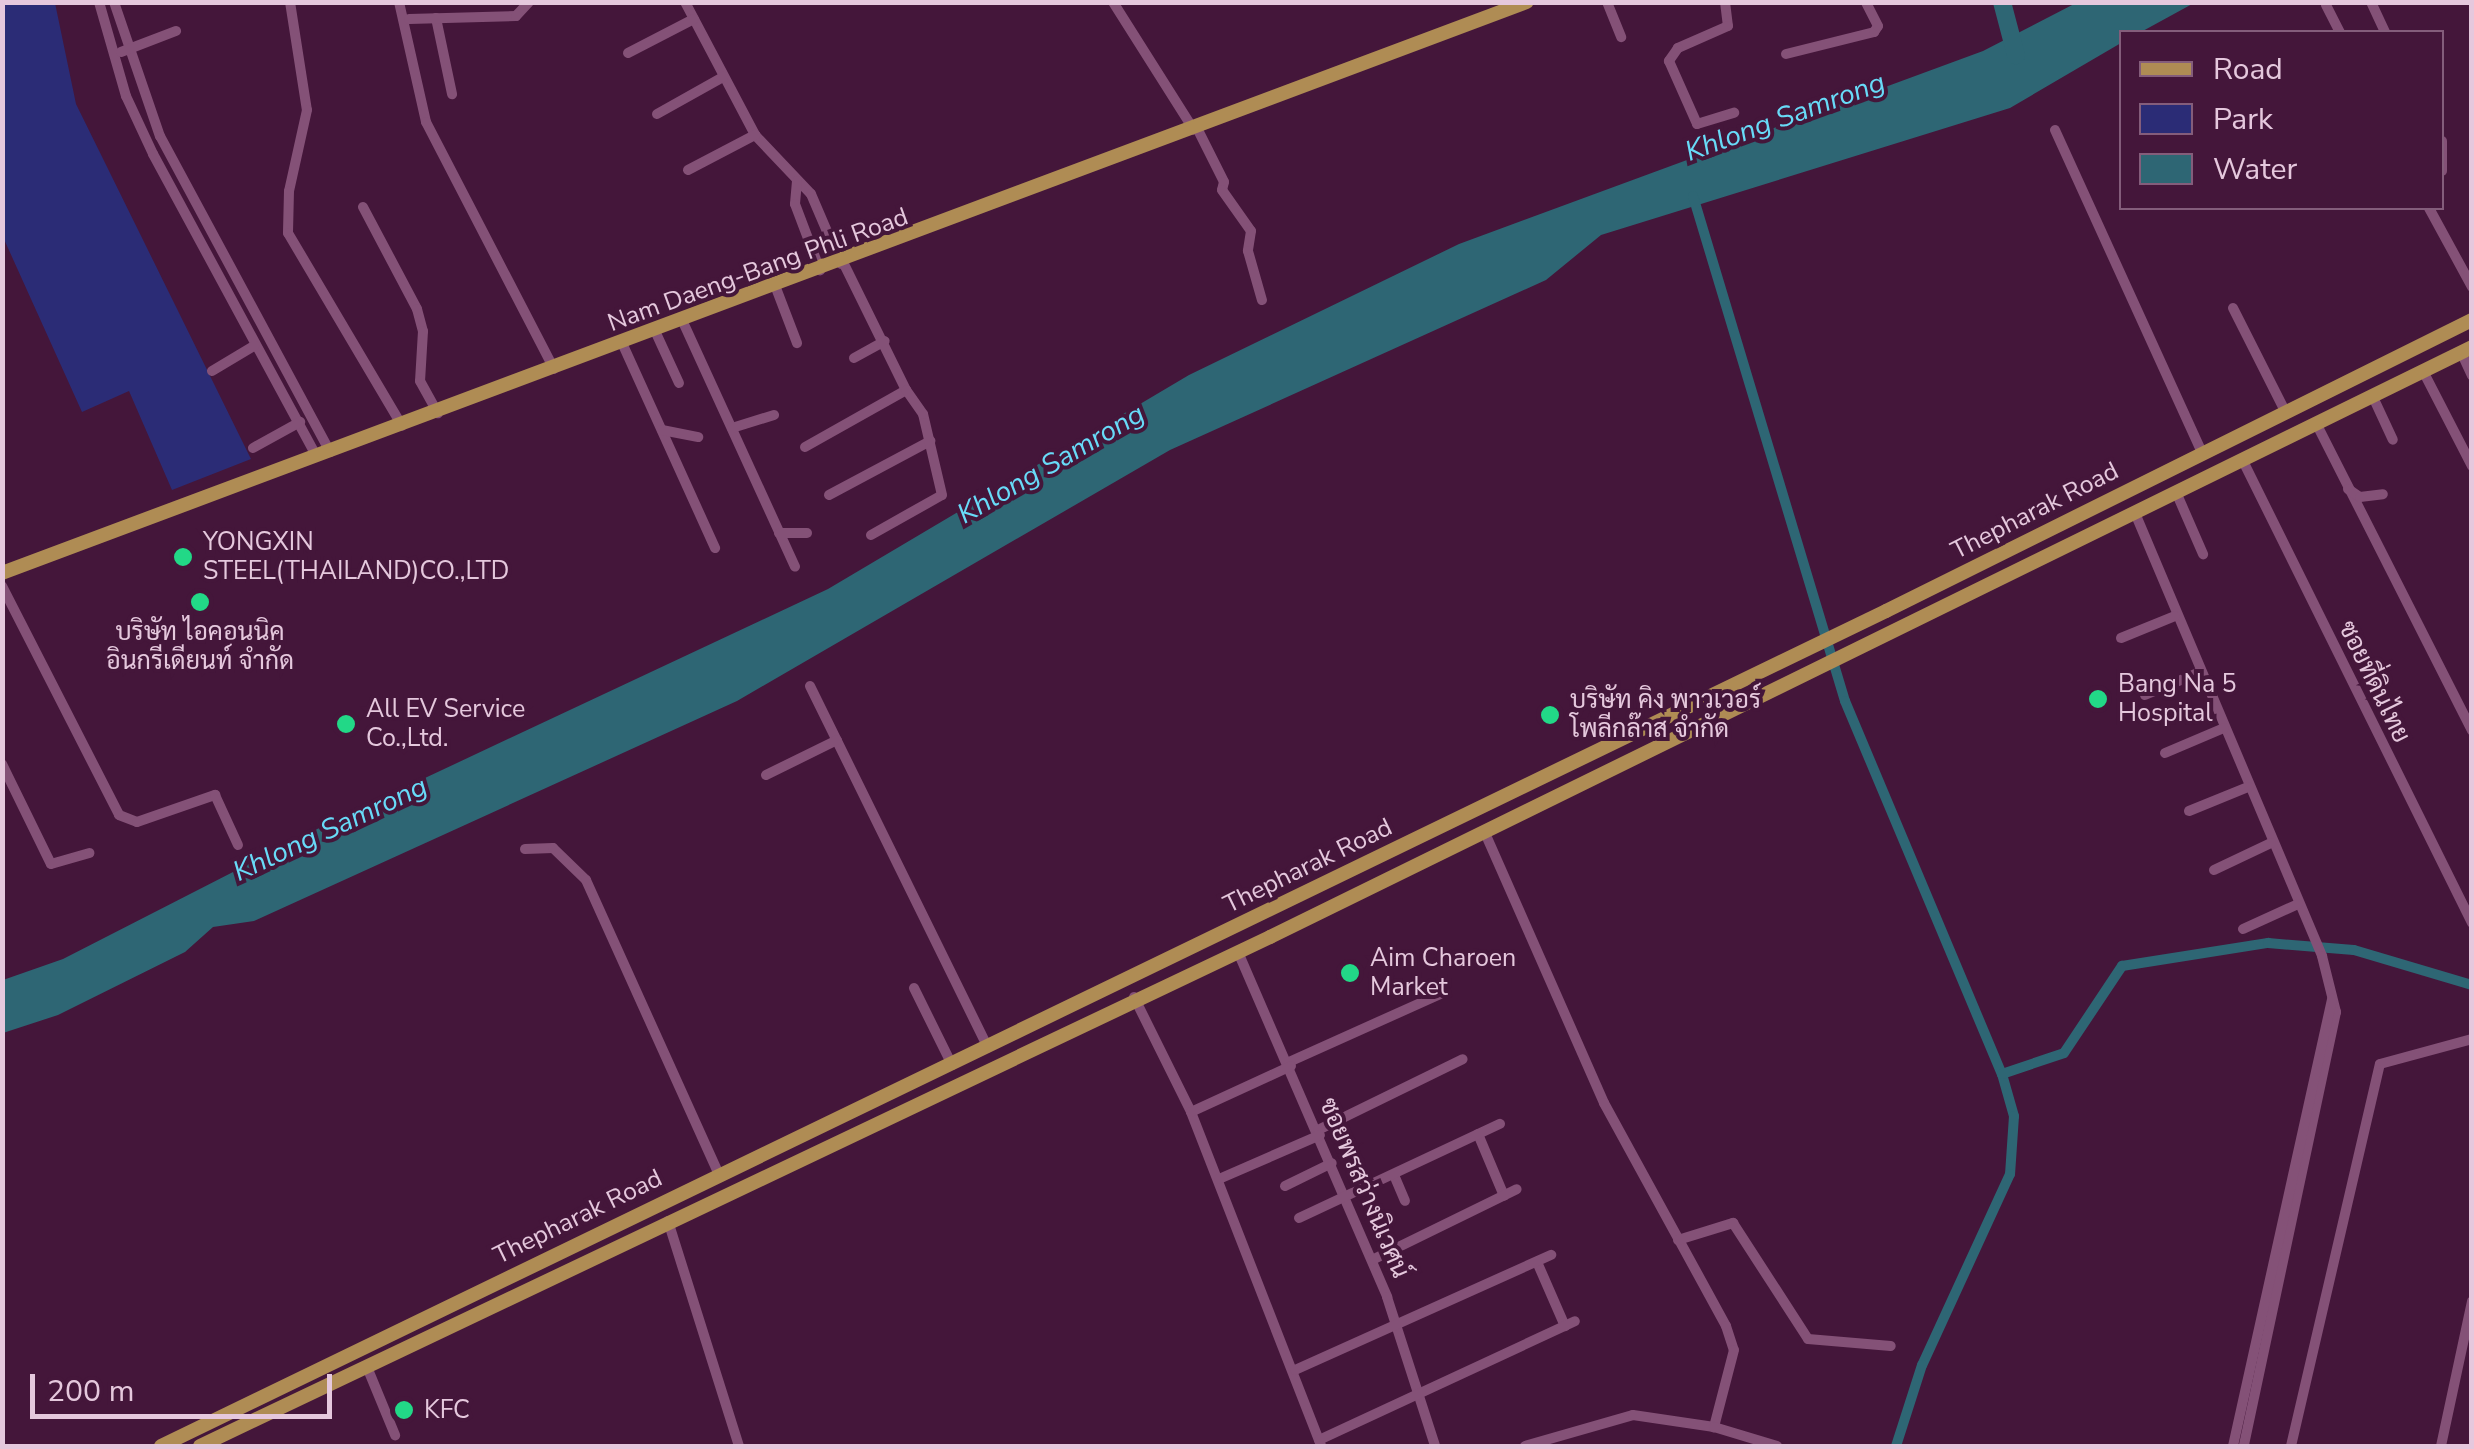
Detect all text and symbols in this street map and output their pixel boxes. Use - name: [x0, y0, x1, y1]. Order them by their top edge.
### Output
- legend: [2119, 30, 2444, 210]
- text: Road: [2213, 49, 2283, 90]
- water label: Khlong Samrong: [1680, 65, 1890, 169]
- text: Park: [2213, 99, 2273, 140]
- text: Water: [2213, 149, 2297, 190]
- street label: Nam Daeng-Bang Phli Road: [604, 202, 912, 338]
- water label: Khlong Samrong: [952, 397, 1150, 531]
- street label: Thepharak Road: [1946, 456, 2124, 566]
- place label: YONGXIN STEEL(THAILAND)CO.,LTD: [203, 528, 509, 587]
- marker: YONGXIN STEEL(THAILAND)CO.,LTD: [172, 546, 194, 568]
- marker: บริษัท ไอคอนนิค อินกรีเดียนท์ จำกัด: [189, 591, 211, 613]
- street label: ซอยที่ดินไทย: [2332, 616, 2416, 748]
- place label: บริษัท ไอคอนนิค อินกรีเดียนท์ จำกัด: [106, 618, 294, 677]
- place label: Bang Na 5 Hospital: [2118, 670, 2237, 729]
- place label: บริษัท คิง พาวเวอร์ โพลีกล๊าส จำกัด: [1570, 686, 1761, 745]
- marker: Bang Na 5 Hospital: [2087, 688, 2109, 710]
- place label: All EV Service Co.,Ltd.: [366, 695, 525, 754]
- marker: บริษัท คิง พาวเวอร์ โพลีกล๊าส จำกัด: [1539, 704, 1561, 726]
- marker: All EV Service Co.,Ltd.: [335, 713, 357, 735]
- water label: Khlong Samrong: [228, 769, 432, 889]
- street label: Thepharak Road: [1219, 812, 1397, 920]
- place label: Aim Charoen Market: [1370, 944, 1516, 1003]
- marker: Aim Charoen Market: [1339, 962, 1361, 984]
- street label: ซอยพรสว่างนิเวศน์: [1313, 1093, 1415, 1283]
- street label: Thepharak Road: [489, 1163, 667, 1271]
- scale bar: [35, 1354, 338, 1416]
- text: 200 m: [47, 1371, 134, 1412]
- place label: KFC: [424, 1395, 470, 1425]
- marker: KFC: [393, 1399, 415, 1421]

